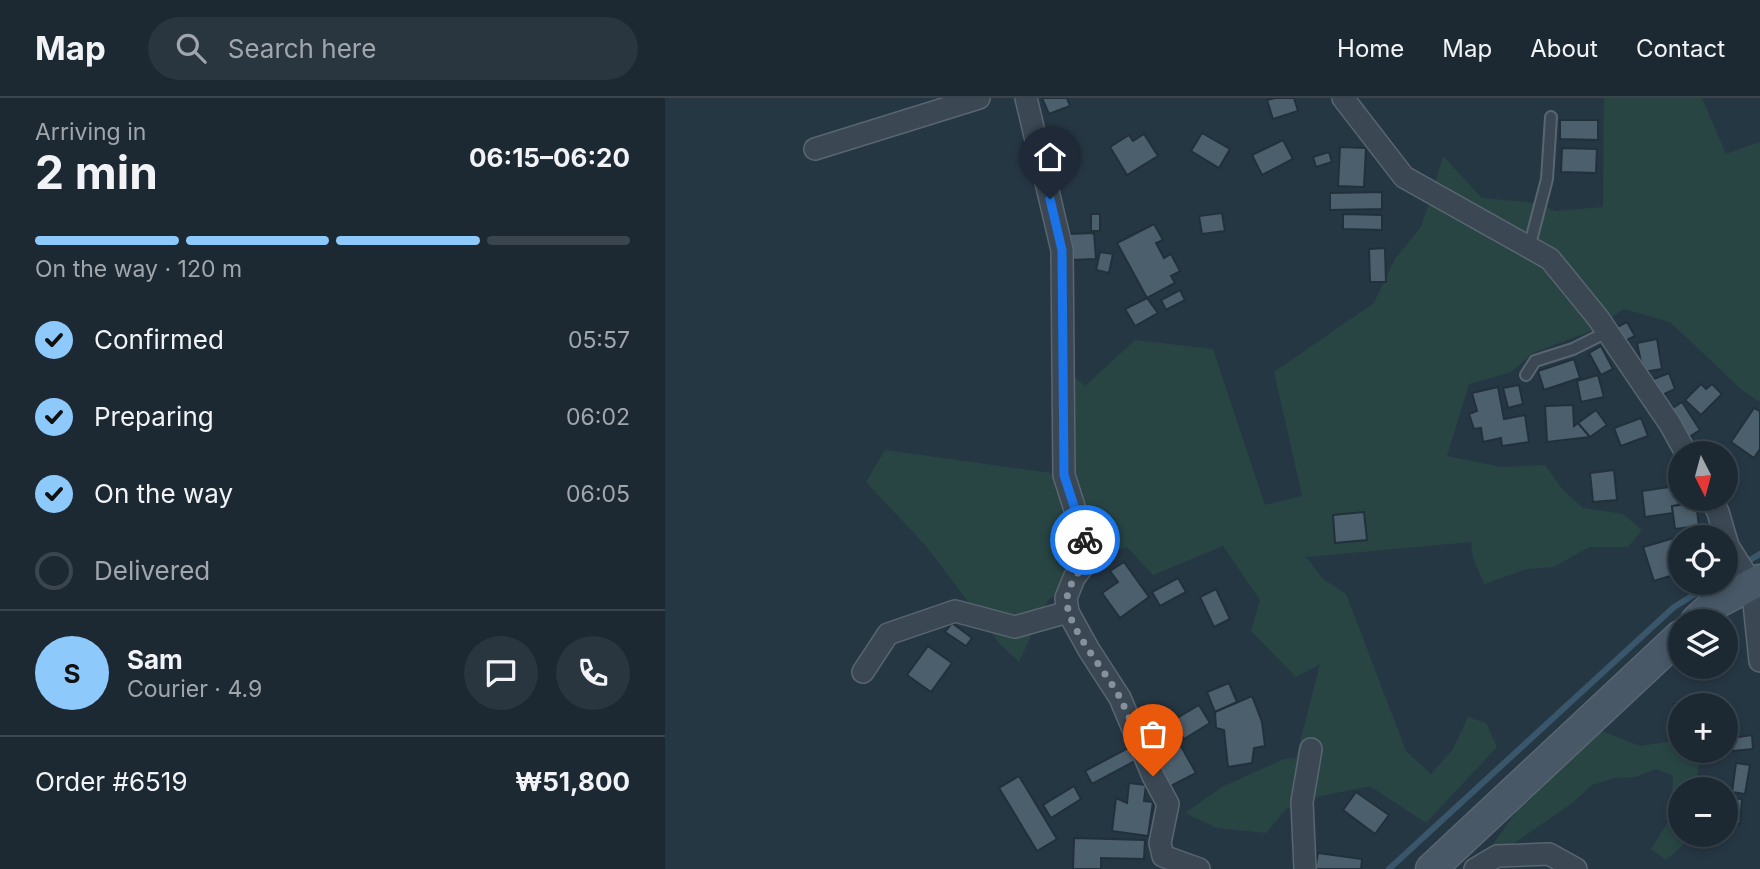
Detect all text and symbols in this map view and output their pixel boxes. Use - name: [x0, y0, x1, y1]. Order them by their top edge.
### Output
- search box: [148, 17, 638, 80]
- text: Map: [35, 28, 106, 68]
- icon: search: [172, 29, 210, 67]
- text: Search here: [228, 33, 376, 64]
- text: Home: [1337, 34, 1404, 63]
- text: Map: [1442, 34, 1492, 63]
- text: About: [1530, 34, 1598, 63]
- text: Contact: [1636, 34, 1725, 63]
- text: Arriving in: [35, 118, 146, 146]
- pin: [1020, 127, 1080, 199]
- icon: home: [1031, 138, 1069, 176]
- text: 06:15–06:20: [469, 142, 630, 173]
- text: 2 min: [35, 144, 158, 200]
- text: On the way · 120 m: [35, 255, 242, 283]
- icon: check: [35, 321, 73, 359]
- text: Confirmed: [94, 324, 224, 355]
- text: 05:57: [568, 326, 630, 354]
- icon: check: [35, 398, 73, 436]
- text: Preparing: [94, 401, 214, 432]
- text: 06:02: [566, 403, 630, 431]
- north arrow: [1668, 441, 1738, 511]
- map controls: [1668, 441, 1738, 847]
- icon: check: [35, 475, 73, 513]
- text: On the way: [94, 478, 233, 509]
- text: 06:05: [566, 480, 630, 508]
- courier: [1050, 505, 1120, 575]
- icon: bike: [1066, 521, 1104, 559]
- button: locate: [1668, 525, 1738, 595]
- text: Delivered: [94, 555, 210, 586]
- button: layers: [1668, 609, 1738, 679]
- button: chat: [464, 636, 538, 710]
- button: phone: [556, 636, 630, 710]
- text: Sam: [127, 644, 183, 675]
- text: S: [63, 658, 81, 689]
- text: Courier · 4.9: [127, 675, 262, 703]
- button: +: [1668, 693, 1738, 763]
- pin: [1123, 704, 1183, 776]
- icon: bag: [1134, 715, 1172, 753]
- text: Order #6519: [35, 766, 188, 797]
- text: ₩51,800: [515, 766, 630, 797]
- button: −: [1668, 777, 1738, 847]

